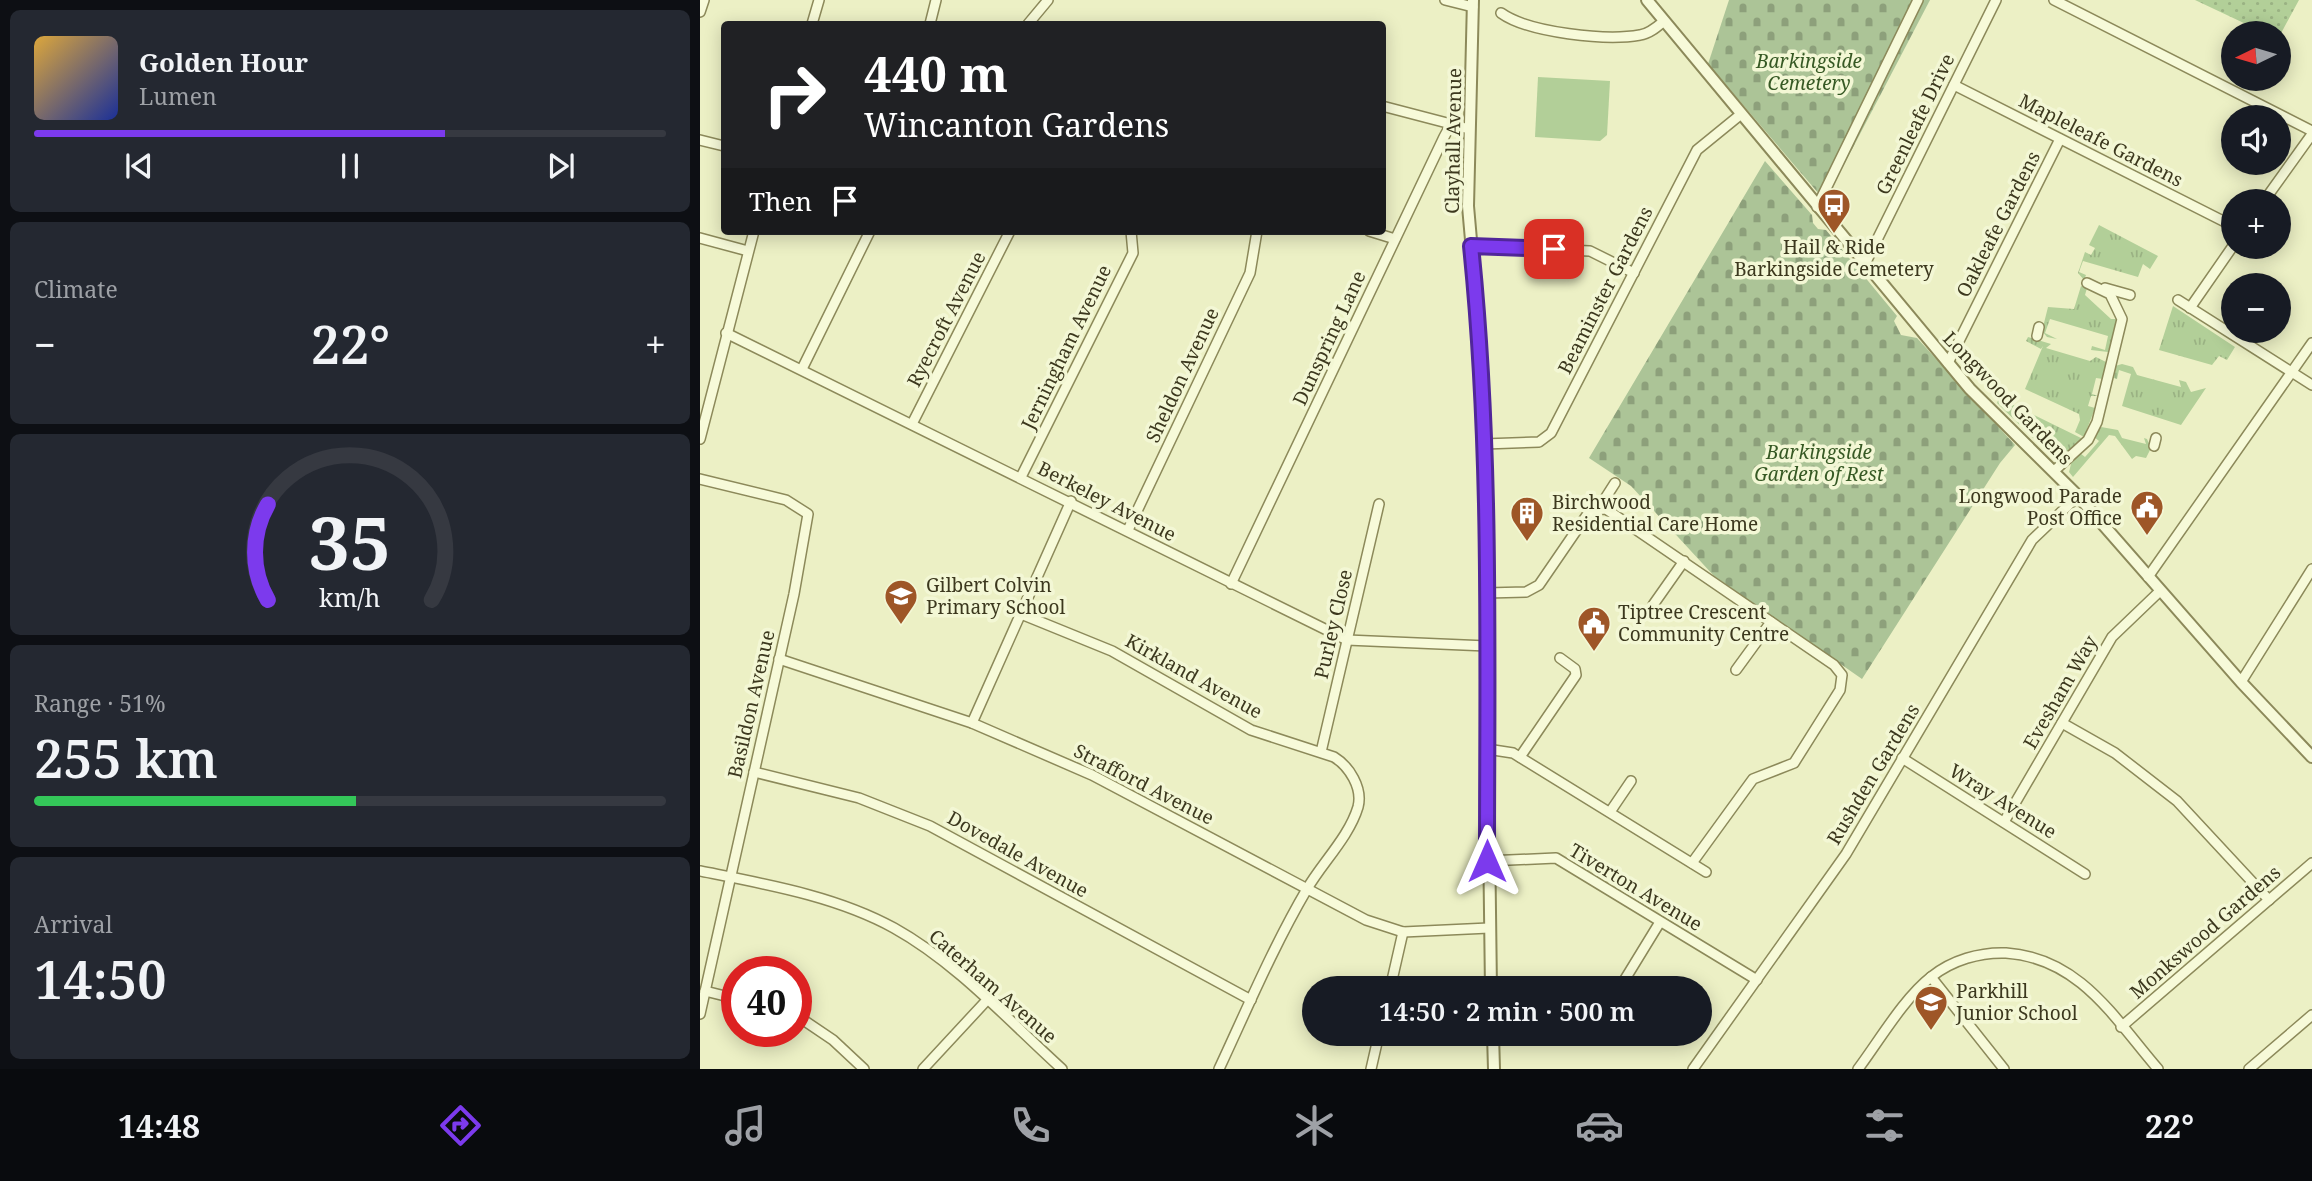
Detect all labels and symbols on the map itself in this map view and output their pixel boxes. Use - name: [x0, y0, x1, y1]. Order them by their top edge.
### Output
- north arrow: [2221, 21, 2291, 91]
- park label: Barkingside Cemetery: [1755, 48, 1862, 96]
- street label: Greenleafe Drive: [1870, 49, 1960, 199]
- street label: Clayhall Avenue: [1439, 68, 1467, 214]
- street label: Mapleleafe Gardens: [2014, 87, 2188, 193]
- street label: Oakleafe Gardens: [1950, 147, 2046, 301]
- bus stop icon: Hail & Ride Barkingside Cemetery: [1815, 186, 1853, 235]
- street label: Beaminster Gardens: [1551, 202, 1659, 378]
- pin: [1524, 219, 1584, 279]
- place label: Hail & Ride Barkingside Cemetery: [1734, 234, 1934, 282]
- street label: Ryecroft Avenue: [901, 247, 991, 391]
- street label: Jerningham Avenue: [1014, 260, 1117, 435]
- street label: Dunspring Lane: [1286, 266, 1372, 410]
- street label: Sheldon Avenue: [1139, 303, 1225, 447]
- street label: Longwood Gardens: [1937, 326, 2079, 470]
- park label: Barkingside Garden of Rest: [1754, 439, 1885, 487]
- street label: Berkeley Avenue: [1033, 455, 1181, 547]
- place label: Longwood Parade Post Office: [1959, 483, 2122, 531]
- public building icon: Longwood Parade Post Office: [2128, 488, 2166, 537]
- place label: Birchwood Residential Care Home: [1552, 489, 1758, 537]
- building icon: Birchwood Residential Care Home: [1508, 494, 1546, 543]
- street label: Purley Close: [1308, 567, 1358, 681]
- place label: Gilbert Colvin Primary School: [926, 572, 1065, 620]
- school or university icon: Gilbert Colvin Primary School: [882, 577, 920, 626]
- place label: Tiptree Crescent Community Centre: [1618, 599, 1789, 647]
- public building icon: Tiptree Crescent Community Centre: [1575, 604, 1613, 653]
- street label: Basildon Avenue: [721, 627, 781, 781]
- street label: Kirkland Avenue: [1121, 628, 1267, 724]
- street label: Evesham Way: [2017, 630, 2103, 753]
- street label: Rushden Gardens: [1821, 699, 1925, 849]
- street label: Strafford Avenue: [1069, 737, 1219, 831]
- street label: Wray Avenue: [1944, 758, 2062, 844]
- street label: Dovedale Avenue: [943, 805, 1093, 903]
- position arrow: [1450, 824, 1524, 898]
- street label: Tiverton Avenue: [1565, 837, 1707, 937]
- street label: Monkswood Gardens: [2124, 859, 2286, 1005]
- street label: Caterham Avenue: [923, 923, 1063, 1049]
- speed limit sign: 40: [721, 956, 812, 1047]
- place label: Parkhill Junior School: [1955, 978, 2078, 1026]
- school or university icon: Parkhill Junior School: [1912, 983, 1950, 1032]

